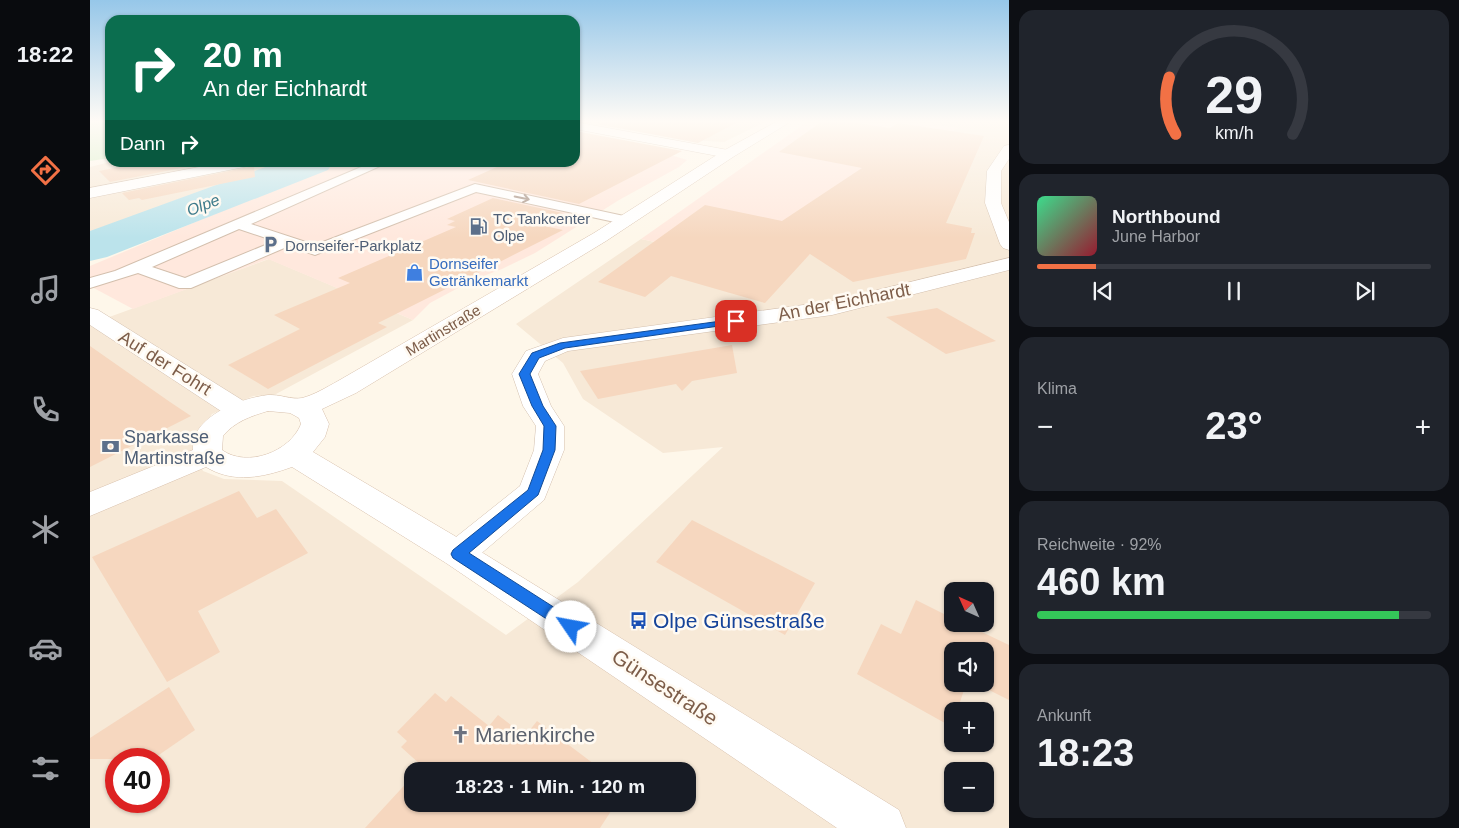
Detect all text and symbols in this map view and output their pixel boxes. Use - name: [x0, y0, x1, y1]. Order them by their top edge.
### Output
- icon: right: [120, 35, 185, 100]
- text: 20 m: [203, 35, 283, 74]
- text: 18:22: [17, 42, 73, 67]
- text: 29: [1205, 66, 1263, 124]
- text: An der Eichhardt: [203, 76, 367, 101]
- text: km/h: [1215, 123, 1253, 143]
- icon: right: [175, 130, 203, 158]
- text: Dann: [120, 133, 165, 154]
- icon: directions: [28, 153, 63, 188]
- water label: Olpe: [184, 191, 222, 219]
- one-way arrow: [514, 194, 530, 204]
- text: Northbound: [1112, 206, 1221, 227]
- place label: TC Tankcenter Olpe: [493, 210, 590, 244]
- fuel station icon: TC Tankcenter Olpe: [469, 217, 489, 237]
- text: June Harbor: [1112, 228, 1200, 245]
- parking icon: Dornseifer-Parkplatz: [261, 235, 281, 255]
- place label: Dornseifer-Parkplatz: [285, 237, 422, 254]
- place label: Dornseifer Getränkemarkt: [429, 255, 529, 289]
- shop icon: Dornseifer Getränkemarkt: [405, 262, 425, 282]
- icon: music: [28, 272, 63, 307]
- icon: previous: [1089, 277, 1117, 305]
- icon: pause: [1220, 277, 1248, 305]
- icon: next: [1351, 277, 1379, 305]
- street label: An der Eichhardt: [776, 279, 912, 325]
- pin: [715, 300, 757, 342]
- street label: Martinstraße: [403, 301, 483, 359]
- icon: arrive: [722, 307, 750, 335]
- street label: Auf der Fohrt: [115, 327, 215, 399]
- text: Klima: [1037, 380, 1077, 397]
- icon: phone: [28, 392, 63, 427]
- text: 23°: [1205, 405, 1263, 447]
- text: −: [1037, 411, 1053, 442]
- text: +: [1415, 411, 1431, 442]
- place label: Sparkasse Martinstraße: [124, 427, 225, 468]
- bank icon: Sparkasse Martinstraße: [100, 437, 120, 457]
- icon: climate: [28, 512, 63, 547]
- text: Reichweite · 92%: [1037, 536, 1162, 553]
- text: 460 km: [1037, 561, 1166, 603]
- north arrow: [944, 582, 994, 632]
- map controls: [944, 582, 994, 812]
- position arrow: [544, 600, 596, 652]
- place label: Olpe Günsestraße: [653, 609, 825, 632]
- bus stop icon: Olpe Günsestraße: [629, 610, 649, 630]
- icon: car: [28, 631, 63, 666]
- button: sound: [944, 642, 994, 692]
- street label: Günsestraße: [608, 644, 722, 730]
- button: +: [944, 702, 994, 752]
- text: Ankunft: [1037, 707, 1091, 724]
- place label: Marienkirche: [475, 723, 595, 746]
- church icon: Marienkirche: [451, 724, 471, 744]
- text: 18:23: [1037, 732, 1134, 774]
- speed limit sign: 40: [105, 748, 170, 813]
- icon: filters: [28, 751, 63, 786]
- button: −: [944, 762, 994, 812]
- text: 18:23 · 1 Min. · 120 m: [455, 776, 645, 797]

